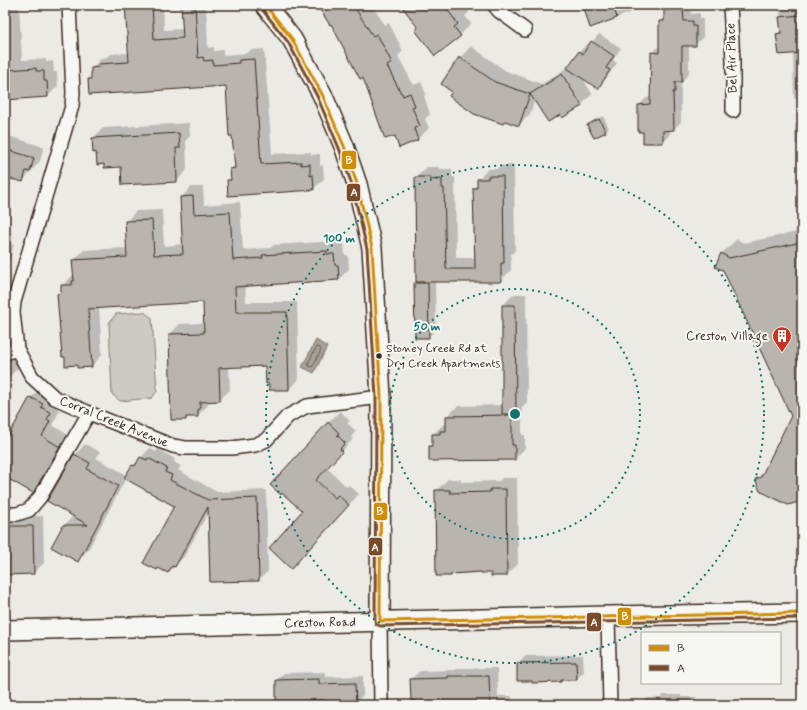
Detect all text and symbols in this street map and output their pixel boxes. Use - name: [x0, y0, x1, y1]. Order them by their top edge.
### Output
- street label: Bel Air Place: [722, 23, 742, 93]
- line badge: B: [341, 150, 357, 170]
- text: B: [346, 154, 353, 168]
- line badge: A: [346, 183, 361, 202]
- text: A: [350, 186, 358, 200]
- text: 100 m: [323, 231, 356, 247]
- text: 50 m: [414, 319, 441, 335]
- building icon: Creston Village: [771, 325, 793, 353]
- place label: Creston Village: [686, 328, 768, 347]
- place label: Stoney Creek Rd at Dry Creek Apartments: [386, 341, 501, 372]
- marker: Stoney Creek Rd at Dry Creek Apartments: [374, 351, 384, 361]
- street label: Corral Creek Avenue: [57, 392, 171, 452]
- centre of rings: [508, 407, 522, 421]
- line badge: B: [373, 502, 388, 521]
- text: B: [377, 505, 384, 519]
- line badge: A: [368, 537, 383, 556]
- text: A: [371, 541, 379, 555]
- line badge: B: [617, 607, 632, 626]
- text: B: [622, 610, 629, 624]
- line badge: A: [586, 612, 602, 632]
- street label: Creston Road: [284, 614, 356, 632]
- text: A: [590, 616, 598, 630]
- legend: [641, 632, 781, 684]
- text: B: [677, 641, 685, 657]
- text: A: [677, 661, 685, 677]

